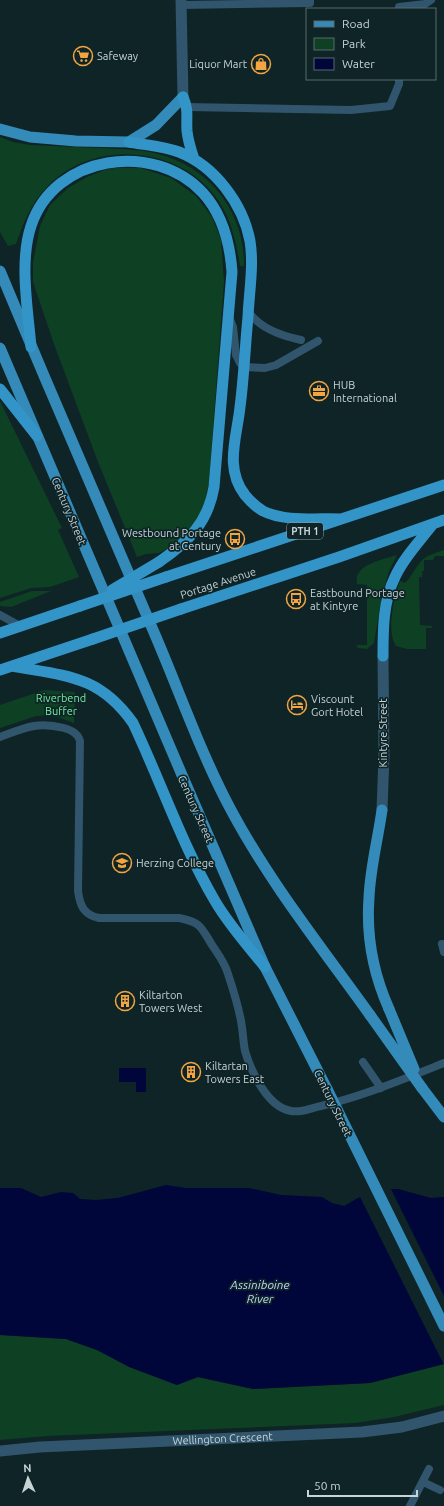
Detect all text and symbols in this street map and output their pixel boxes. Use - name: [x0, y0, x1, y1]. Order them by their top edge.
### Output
- legend: [306, 8, 436, 80]
- text: Road: [342, 17, 370, 30]
- text: Park: [342, 37, 366, 50]
- supermarket icon: Safeway: [72, 45, 94, 67]
- place label: Safeway: [97, 50, 139, 62]
- shop icon: Liquor Mart: [250, 53, 272, 75]
- text: Water: [342, 57, 375, 70]
- place label: Liquor Mart: [189, 58, 248, 70]
- place label: HUB International: [333, 379, 397, 404]
- office icon: HUB International: [308, 380, 330, 402]
- street label: Century Street: [49, 475, 89, 547]
- road number: PTH 1: [287, 523, 323, 539]
- place label: Westbound Portage at Century: [122, 527, 222, 552]
- bus stop icon: Westbound Portage at Century: [224, 528, 246, 550]
- street label: Portage Avenue: [179, 565, 257, 601]
- place label: Eastbound Portage at Kintyre: [310, 587, 405, 612]
- bus stop icon: Eastbound Portage at Kintyre: [285, 588, 307, 610]
- park label: Riverbend Buffer: [36, 692, 86, 717]
- place label: Viscount Gort Hotel: [311, 693, 363, 718]
- hotel icon: Viscount Gort Hotel: [286, 694, 308, 716]
- street label: Kintyre Street: [377, 698, 389, 767]
- street label: Century Street: [176, 773, 217, 845]
- school or university icon: Herzing College: [111, 852, 133, 874]
- place label: Herzing College: [136, 857, 214, 869]
- place label: Kiltarton Towers West: [139, 989, 203, 1014]
- building icon: Kiltarton Towers West: [114, 990, 136, 1012]
- place label: Kiltartan Towers East: [205, 1060, 265, 1085]
- building icon: Kiltartan Towers East: [180, 1061, 202, 1083]
- street label: Century Street: [312, 1068, 355, 1139]
- water label: Assiniboine River: [229, 1278, 290, 1305]
- street label: Wellington Crescent: [172, 1430, 274, 1447]
- north arrow: [8, 1458, 48, 1498]
- text: N: [23, 1462, 32, 1474]
- scale bar: [308, 1472, 417, 1498]
- text: 50 m: [314, 1479, 341, 1492]

